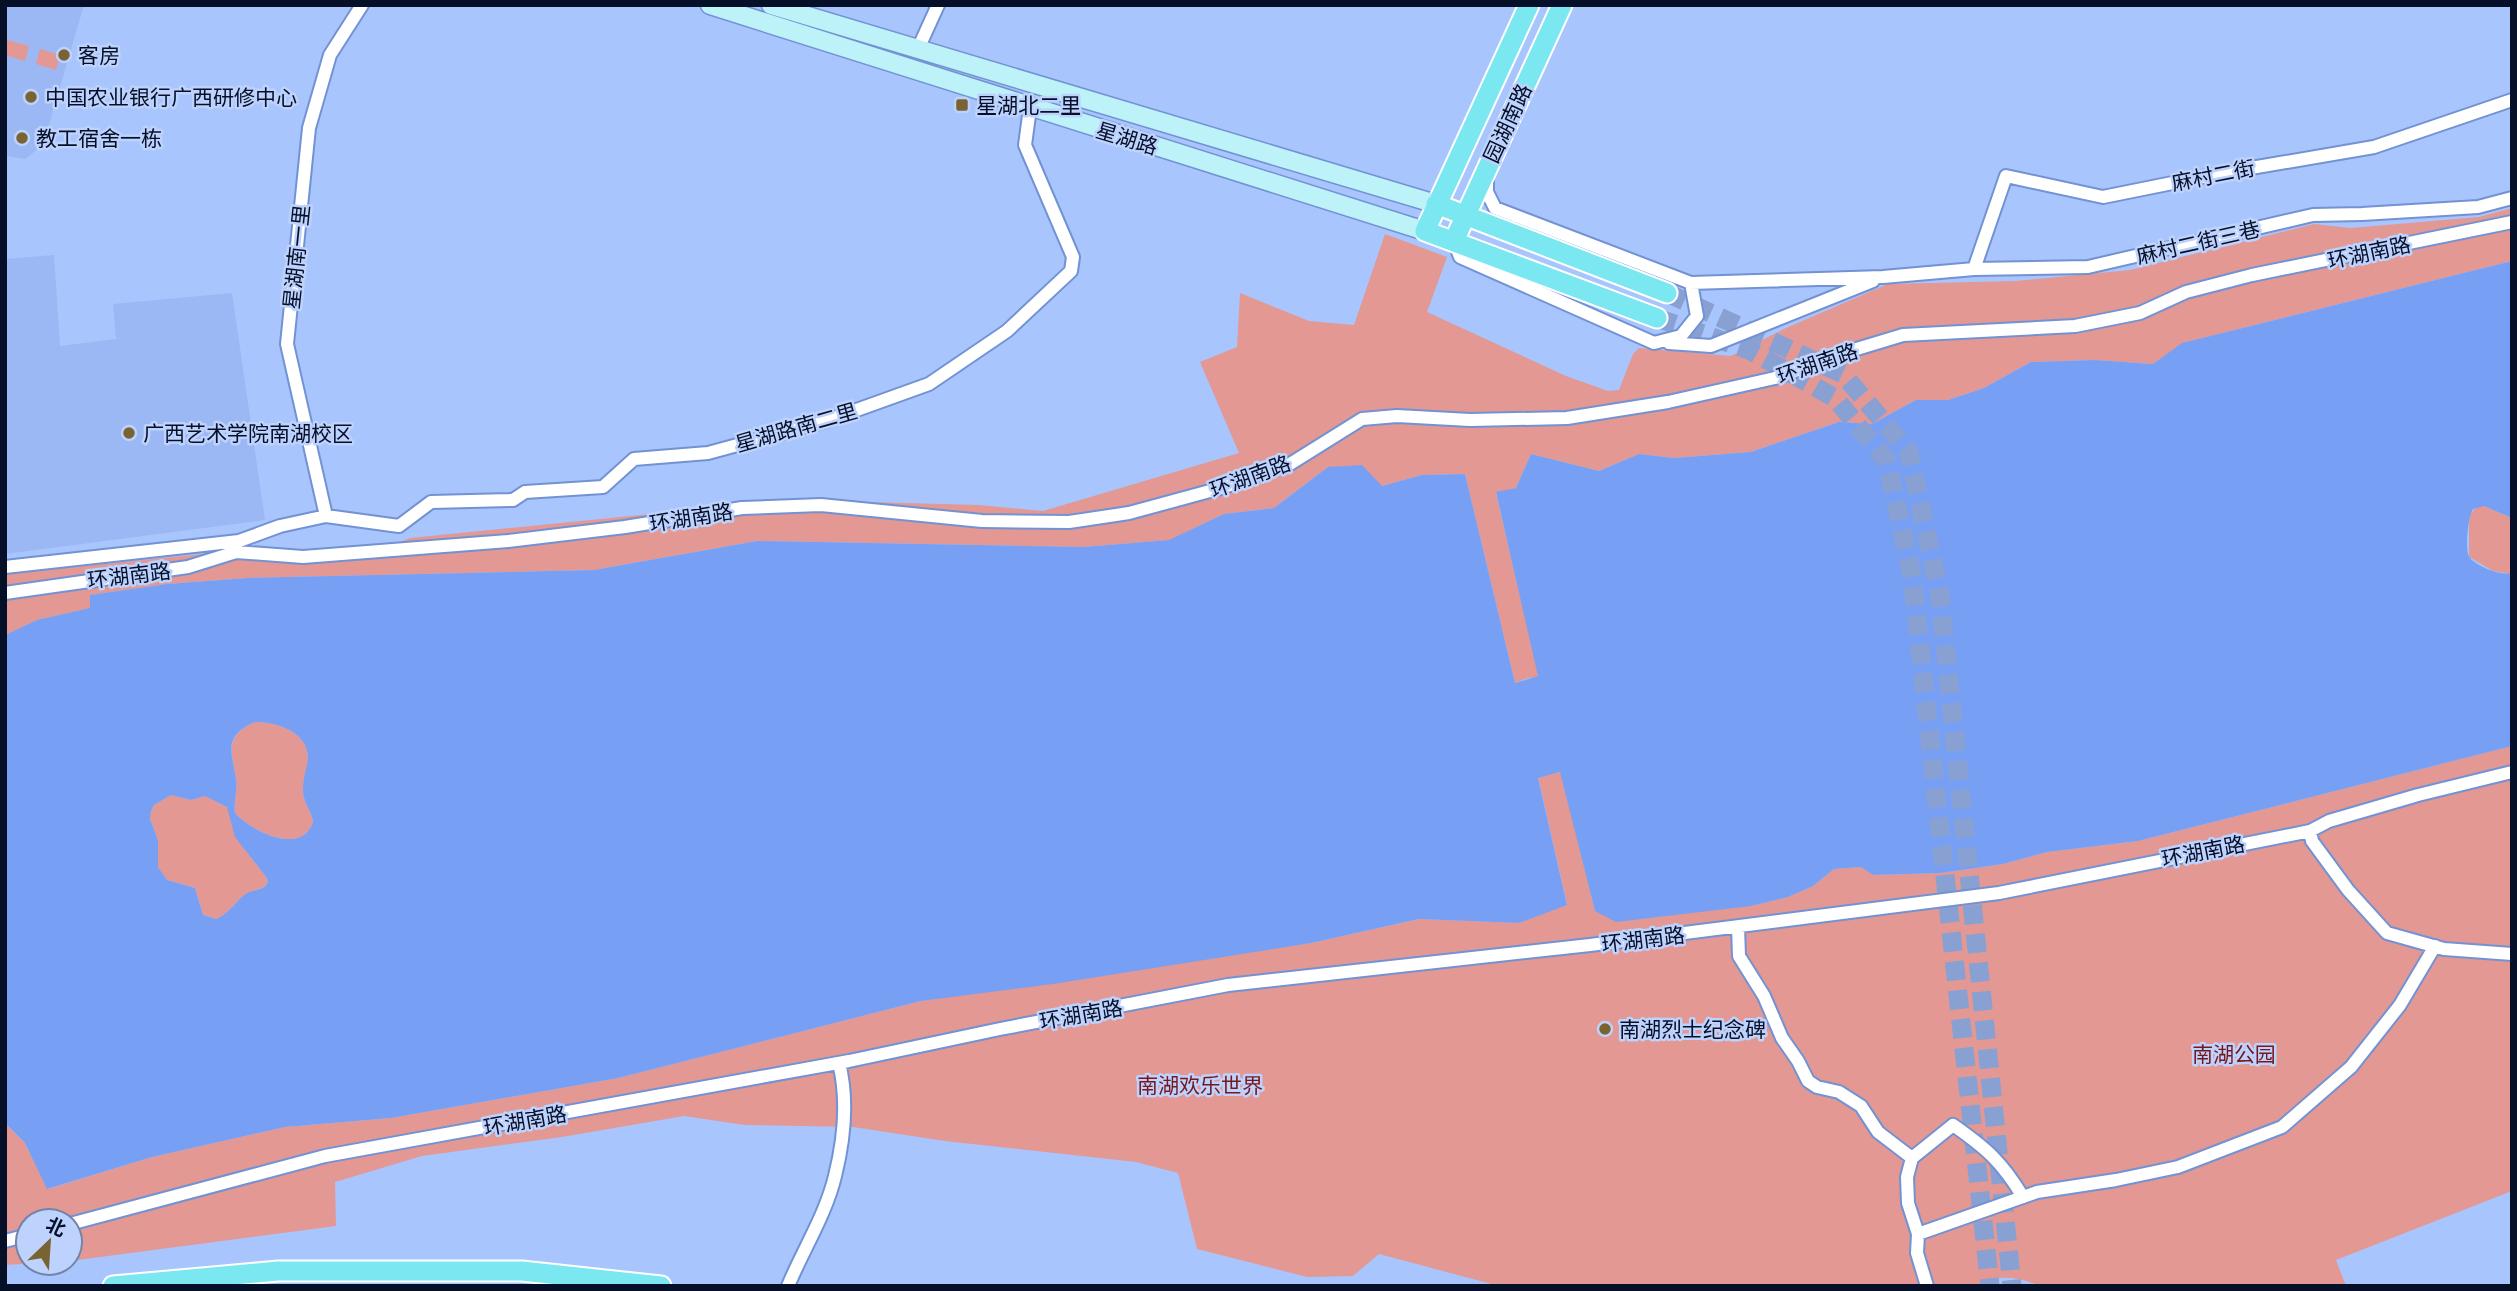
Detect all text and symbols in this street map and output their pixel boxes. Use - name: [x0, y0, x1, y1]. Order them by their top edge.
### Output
- place label: 客房: [78, 42, 120, 68]
- marker: 客房: [56, 47, 72, 63]
- street label: 园湖南路: [1477, 79, 1537, 167]
- place label: 中国农业银行广西研修中心: [45, 84, 297, 110]
- marker: 中国农业银行广西研修中心: [23, 89, 39, 105]
- place label: 星湖北二里: [976, 92, 1081, 118]
- marker: 星湖北二里: [954, 97, 970, 113]
- street label: 星湖路: [1093, 116, 1161, 160]
- place label: 教工宿舍一栋: [36, 125, 162, 151]
- marker: 教工宿舍一栋: [14, 130, 30, 146]
- street label: 麻村二街: [2169, 154, 2257, 196]
- street label: 星湖南一里: [278, 203, 314, 311]
- street label: 麻村二街三巷: [2134, 215, 2262, 269]
- street label: 环湖南路: [2325, 231, 2413, 273]
- street label: 环湖南路: [1773, 337, 1861, 389]
- street label: 星湖路南二里: [732, 397, 860, 457]
- place label: 广西艺术学院南湖校区: [143, 420, 353, 446]
- marker: 广西艺术学院南湖校区: [121, 425, 137, 441]
- street label: 环湖南路: [1206, 449, 1294, 503]
- street label: 环湖南路: [647, 498, 735, 536]
- street label: 环湖南路: [86, 557, 172, 593]
- street label: 环湖南路: [2159, 830, 2247, 872]
- street label: 环湖南路: [1600, 921, 1686, 957]
- street label: 环湖南路: [1037, 994, 1125, 1034]
- place label: 南湖烈士纪念碑: [1619, 1016, 1766, 1042]
- marker: 南湖烈士纪念碑: [1597, 1021, 1613, 1037]
- park label: 南湖公园: [2192, 1041, 2276, 1067]
- park label: 南湖欢乐世界: [1137, 1072, 1263, 1098]
- street label: 环湖南路: [481, 1100, 569, 1140]
- north arrow: [14, 1207, 84, 1277]
- text: 北: [42, 1212, 70, 1241]

